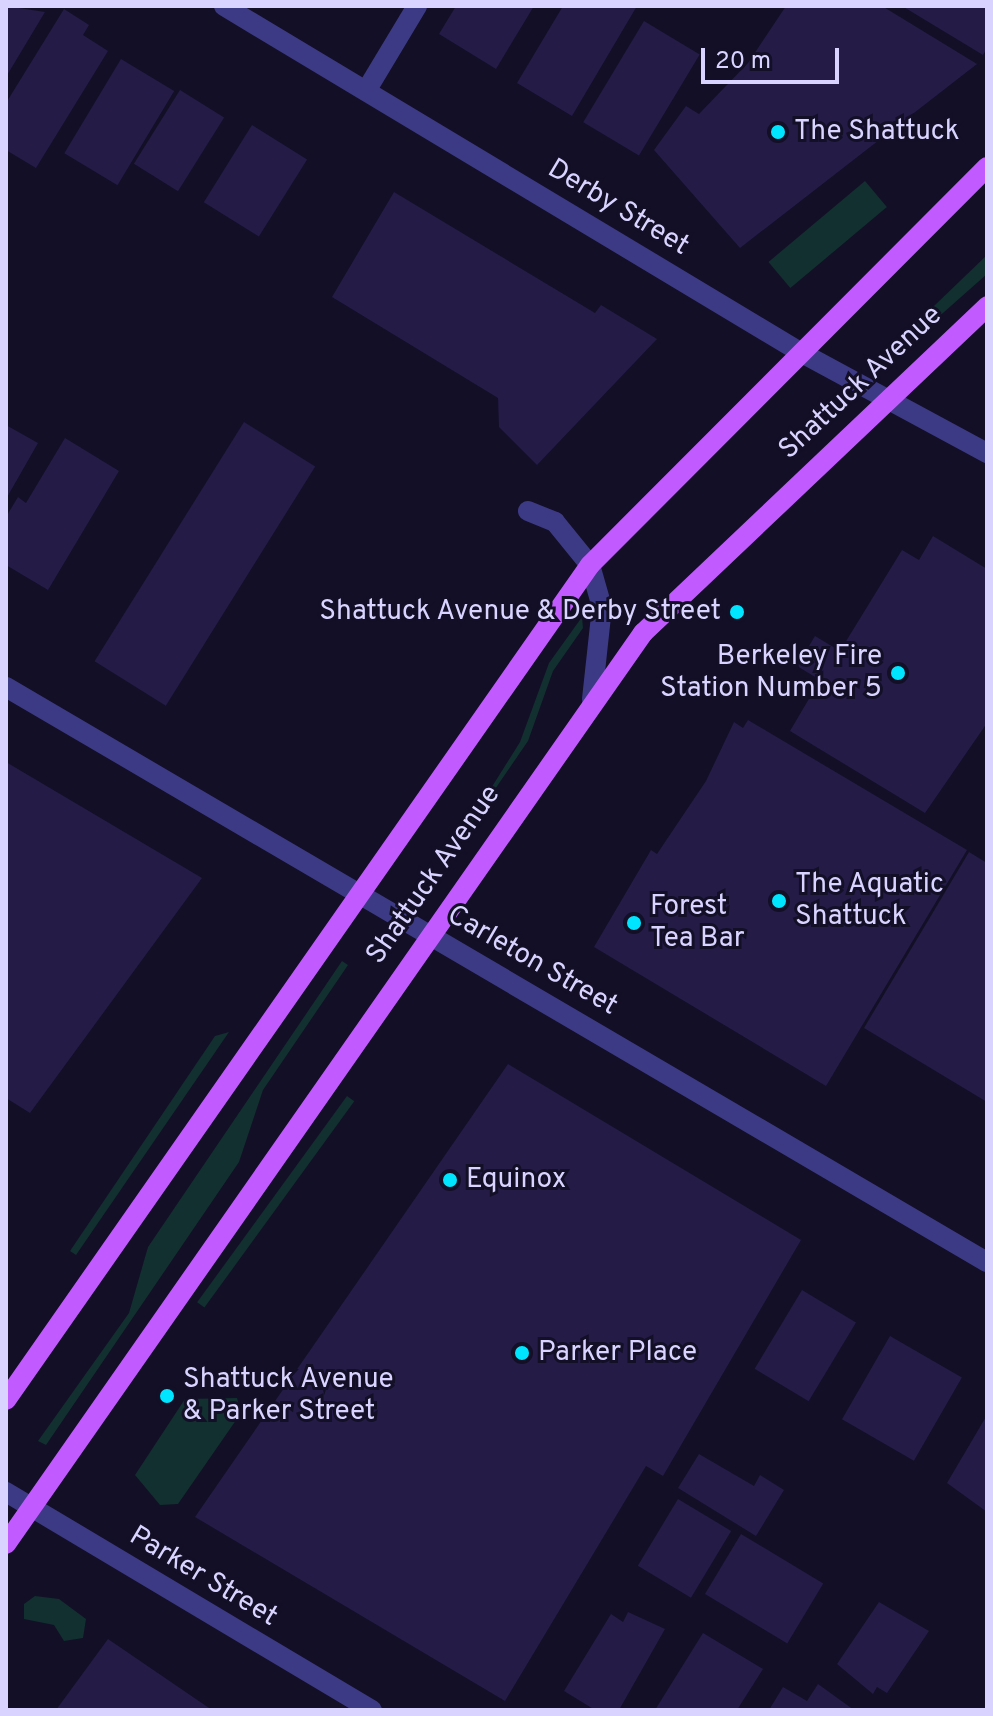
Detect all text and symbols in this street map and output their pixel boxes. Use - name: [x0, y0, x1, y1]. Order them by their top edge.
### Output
- scale bar: [705, 32, 843, 82]
- text: 20 m: [715, 47, 771, 77]
- place label: The Shattuck: [794, 115, 960, 149]
- marker: The Shattuck: [769, 123, 787, 141]
- street label: Derby Street: [541, 153, 695, 263]
- street label: Shattuck Avenue: [772, 299, 950, 467]
- place label: Shattuck Avenue & Derby Street: [318, 595, 721, 629]
- marker: Shattuck Avenue & Derby Street: [728, 603, 746, 621]
- place label: Berkeley Fire Station Number 5: [660, 640, 882, 706]
- marker: Berkeley Fire Station Number 5: [889, 664, 907, 682]
- street label: Shattuck Avenue: [360, 779, 508, 971]
- place label: The Aquatic Shattuck: [795, 868, 945, 934]
- place label: Forest Tea Bar: [650, 890, 745, 956]
- marker: The Aquatic Shattuck: [770, 892, 788, 910]
- street label: Carleton Street: [441, 899, 623, 1023]
- marker: Forest Tea Bar: [625, 914, 643, 932]
- place label: Equinox: [466, 1163, 566, 1197]
- marker: Equinox: [441, 1171, 459, 1189]
- place label: Parker Place: [538, 1336, 697, 1370]
- marker: Parker Place: [513, 1344, 531, 1362]
- place label: Shattuck Avenue & Parker Street: [183, 1363, 395, 1429]
- marker: Shattuck Avenue & Parker Street: [158, 1387, 176, 1405]
- street label: Parker Street: [123, 1520, 283, 1634]

